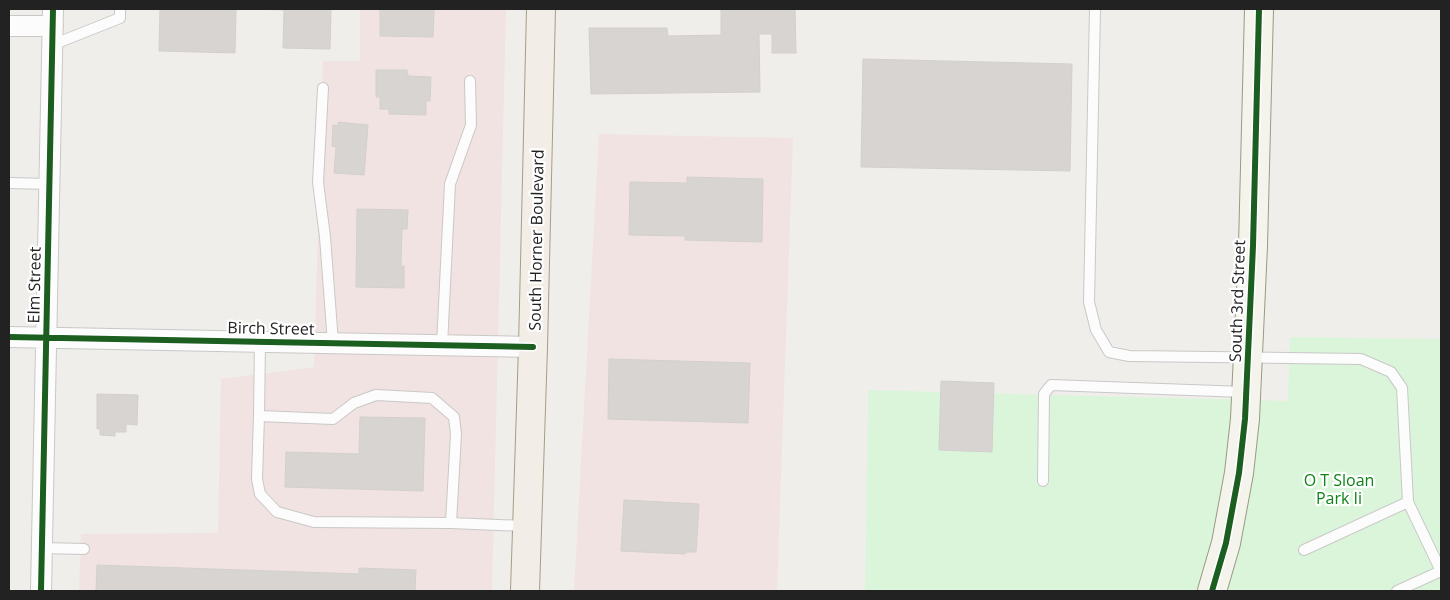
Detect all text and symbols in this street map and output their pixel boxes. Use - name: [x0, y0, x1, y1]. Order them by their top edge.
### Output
- street label: South Horner Boulevard: [523, 149, 549, 331]
- street label: South 3rd Street: [1224, 239, 1250, 362]
- street label: Elm Street: [22, 246, 46, 323]
- street label: Birch Street: [227, 316, 315, 340]
- park label: O T Sloan Park Ii: [1304, 469, 1374, 509]

